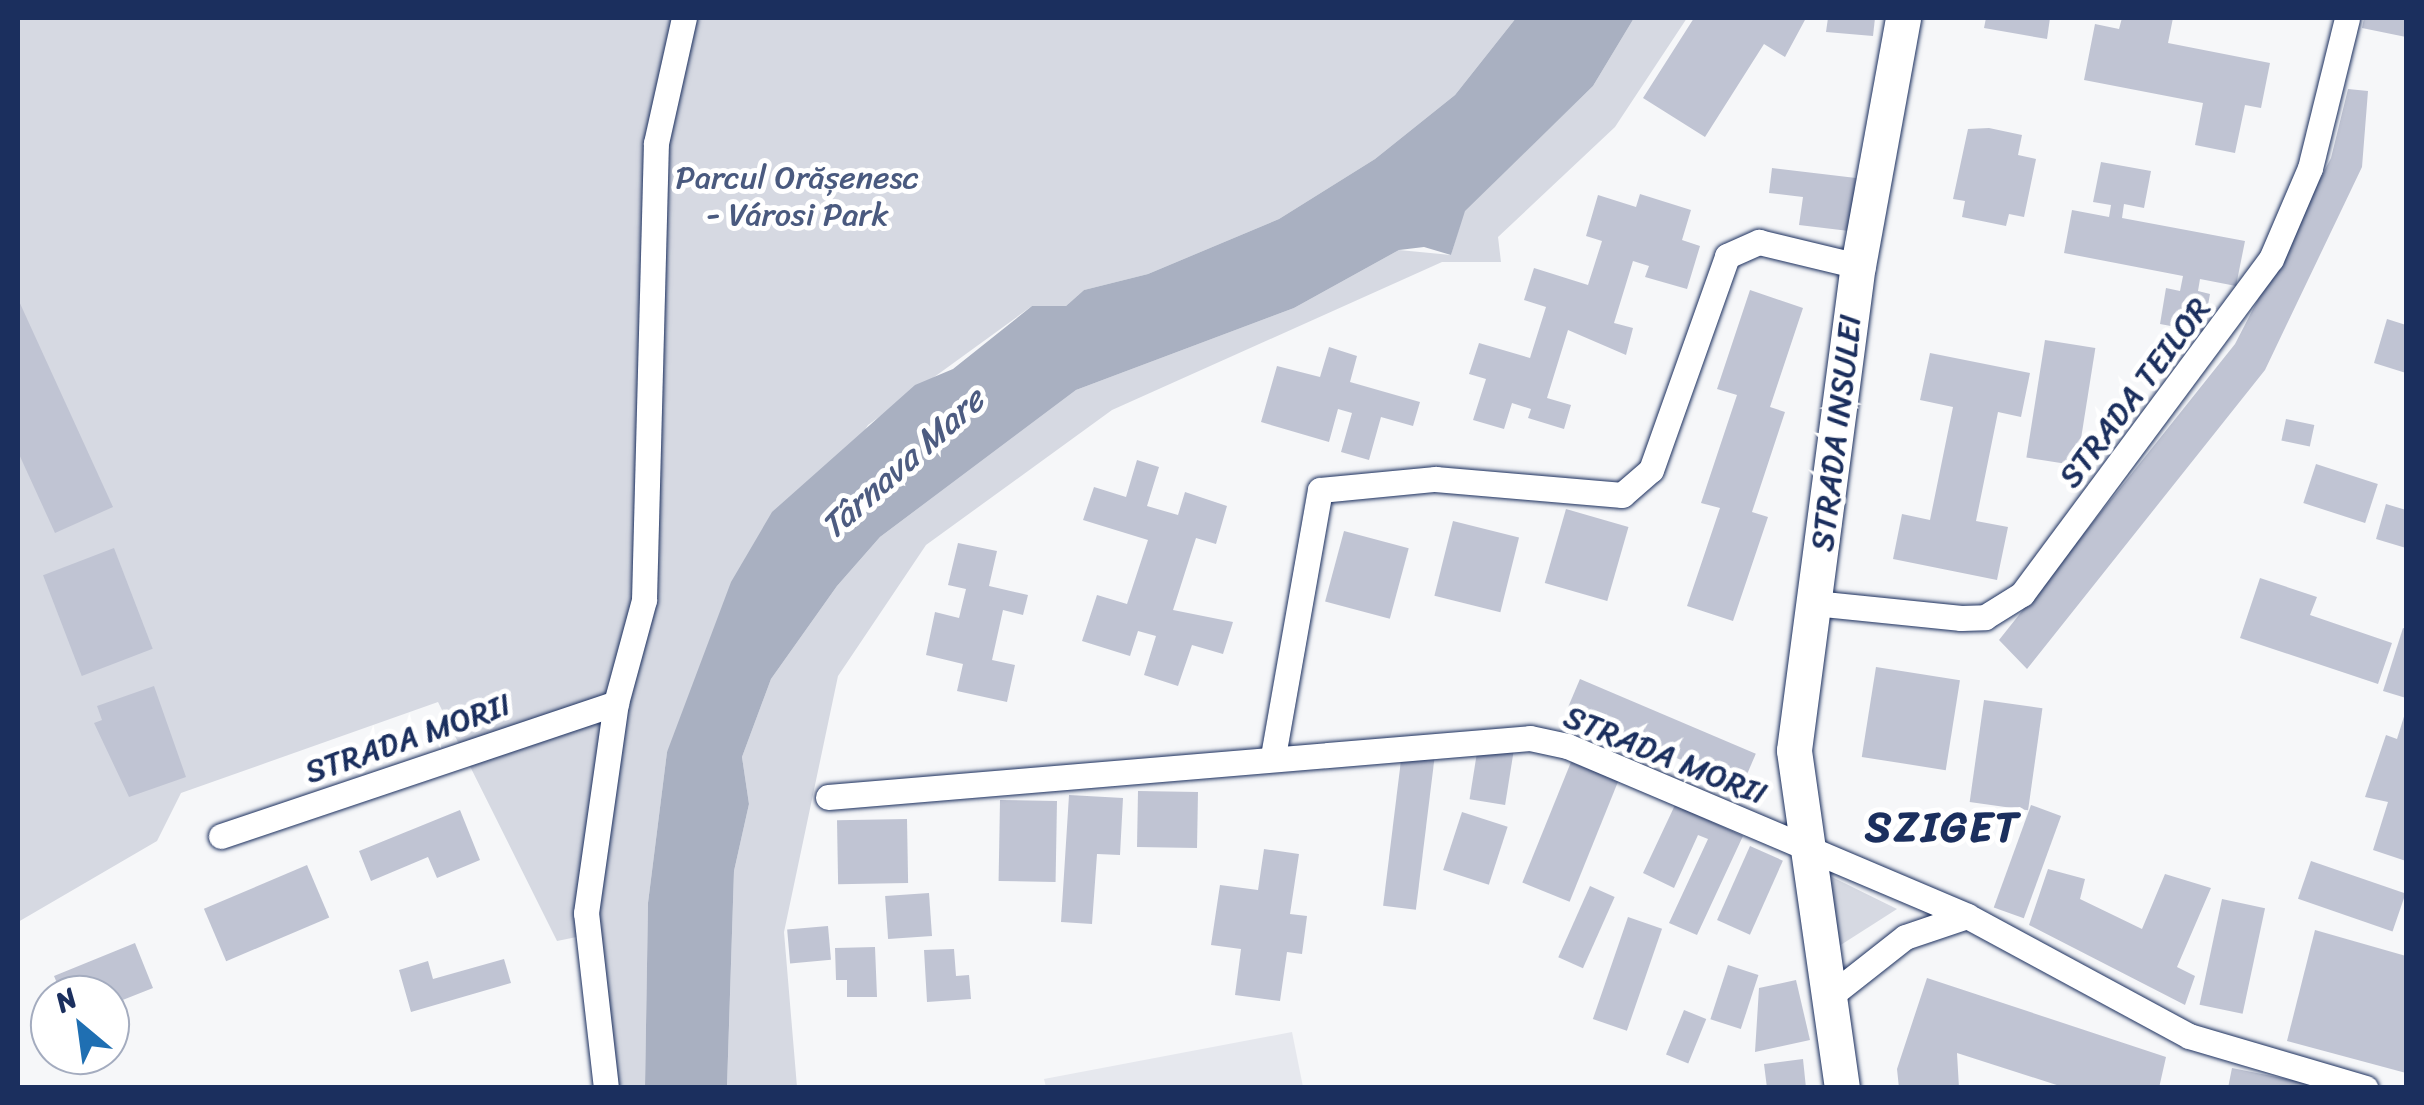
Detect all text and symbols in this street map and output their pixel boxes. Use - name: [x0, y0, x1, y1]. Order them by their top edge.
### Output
- park label: Parcul Orășenesc - Városi Park: [675, 160, 919, 235]
- street label: STRADA TEILOR: [2052, 291, 2218, 495]
- street label: STRADA INSULEI: [1803, 308, 1871, 558]
- water label: Târnava Mare: [811, 378, 993, 548]
- street label: STRADA MORII: [302, 686, 514, 792]
- street label: STRADA MORII: [1560, 699, 1770, 813]
- district label: SZIGET: [1865, 802, 2021, 852]
- text: N: [46, 974, 87, 1026]
- north arrow: [30, 975, 130, 1075]

